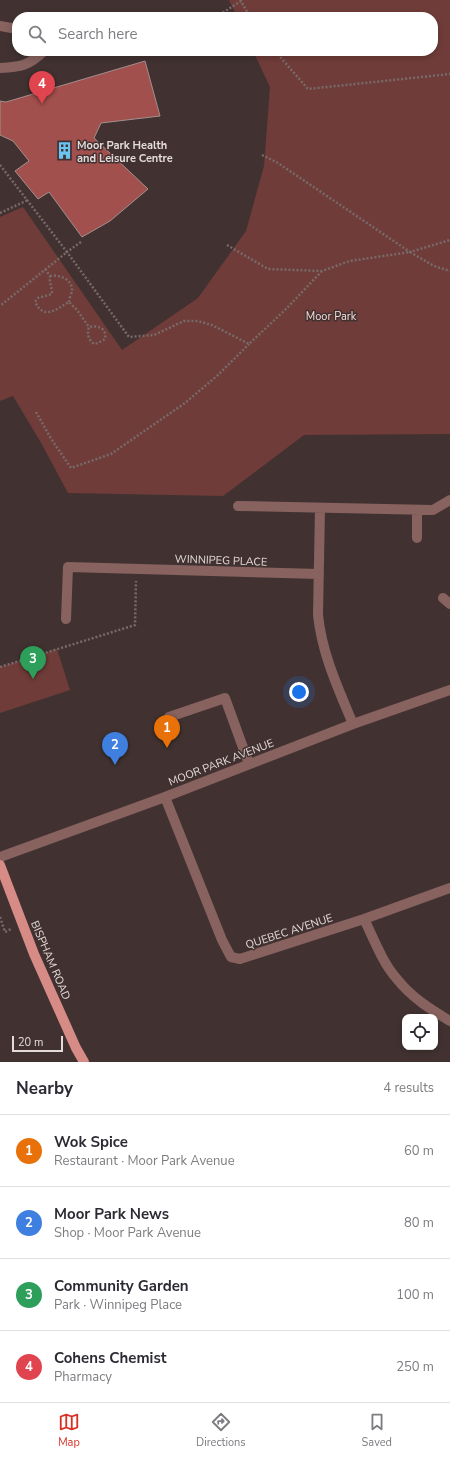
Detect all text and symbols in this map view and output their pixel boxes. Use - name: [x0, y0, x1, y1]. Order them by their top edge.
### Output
- search box: [12, 12, 438, 56]
- icon: search: [26, 23, 48, 45]
- text: Search here: [58, 24, 138, 44]
- pin: 4: [29, 71, 55, 104]
- place label: Moor Park Health and Leisure Centre: [77, 138, 173, 166]
- building icon: Moor Park Health and Leisure Centre: [54, 141, 74, 161]
- park label: Moor Park: [306, 309, 357, 324]
- street label: WINNIPEG PLACE: [174, 551, 268, 570]
- pin: 3: [20, 646, 46, 679]
- your location: [289, 682, 309, 702]
- pin: 1: [154, 715, 180, 748]
- pin: 2: [102, 732, 128, 765]
- street label: MOOR PARK AVENUE: [166, 735, 276, 789]
- street label: QUEBEC AVENUE: [244, 910, 335, 953]
- street label: BISPHAM ROAD: [27, 918, 74, 1002]
- map controls: [402, 1014, 438, 1050]
- button: locate: [402, 1014, 438, 1050]
- scale bar: [12, 1034, 63, 1053]
- text: 20 m: [18, 1035, 43, 1050]
- text: Nearby: [16, 1077, 73, 1100]
- text: 4 results: [383, 1079, 434, 1097]
- text: Wok Spice: [54, 1132, 128, 1152]
- text: 1: [25, 1142, 33, 1160]
- text: 60 m: [404, 1142, 434, 1160]
- text: Restaurant · Moor Park Avenue: [54, 1152, 235, 1170]
- text: Moor Park News: [54, 1204, 169, 1224]
- text: 2: [25, 1214, 33, 1232]
- text: 80 m: [404, 1214, 434, 1232]
- text: Shop · Moor Park Avenue: [54, 1224, 201, 1242]
- text: Community Garden: [54, 1276, 189, 1296]
- text: 3: [25, 1286, 33, 1304]
- text: 100 m: [396, 1286, 434, 1304]
- text: Park · Winnipeg Place: [54, 1296, 182, 1314]
- text: Cohens Chemist: [54, 1348, 166, 1368]
- text: 4: [25, 1358, 33, 1376]
- text: 250 m: [396, 1358, 434, 1376]
- text: Pharmacy: [54, 1368, 112, 1386]
- tab: Map: [58, 1411, 80, 1450]
- tab: Directions: [196, 1411, 246, 1450]
- tab: Saved: [362, 1411, 392, 1450]

